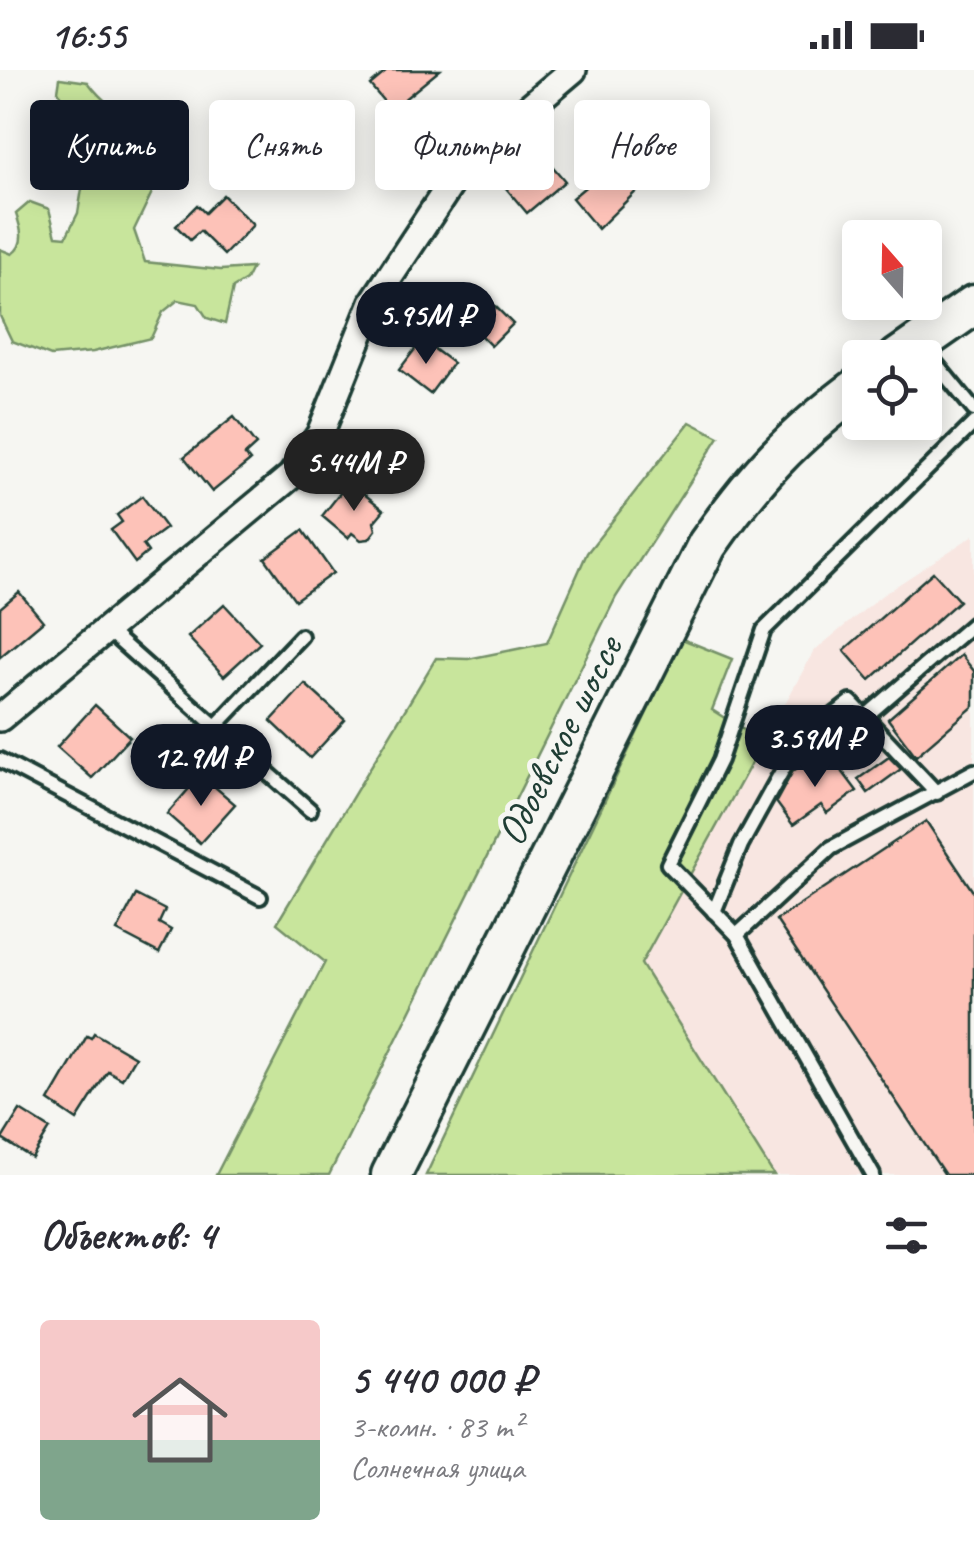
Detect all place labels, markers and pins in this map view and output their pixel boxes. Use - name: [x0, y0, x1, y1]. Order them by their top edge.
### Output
- pin: 5.95M ₽: [334, 282, 518, 367]
- pin: 5.44M ₽: [262, 429, 446, 514]
- pin: 3.59M ₽: [723, 705, 907, 790]
- pin: 12.9M ₽: [109, 724, 293, 809]

